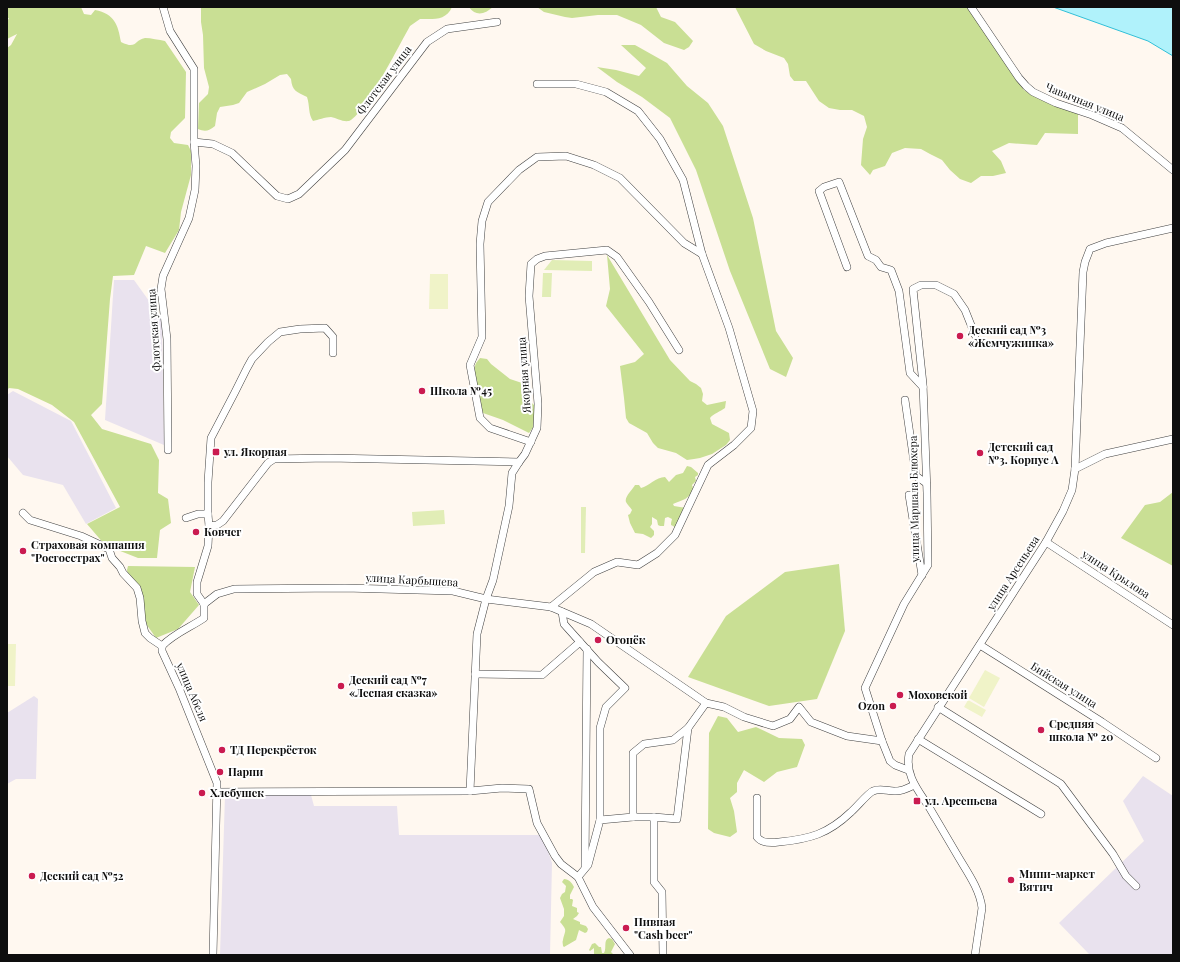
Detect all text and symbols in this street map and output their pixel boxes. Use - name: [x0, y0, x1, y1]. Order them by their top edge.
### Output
- street label: Флотская улица: [353, 42, 415, 117]
- street label: Чавычная улица: [1043, 79, 1127, 124]
- street label: Флотская улица: [143, 288, 164, 372]
- place label: Деский сад №3 «Жемчужинка»: [968, 322, 1054, 350]
- marker: Деский сад №3 «Жемчужинка»: [955, 331, 965, 341]
- street label: Якорная улица: [513, 336, 534, 415]
- place label: Школа №45: [430, 383, 492, 398]
- marker: Школа №45: [417, 386, 427, 396]
- street label: улица Маршала Блюхера: [905, 435, 922, 563]
- place label: Детский сад №3. Корпус А: [988, 439, 1059, 467]
- place label: ул. Якорная: [223, 444, 288, 459]
- marker: ул. Якорная: [211, 447, 221, 457]
- marker: Детский сад №3. Корпус А: [975, 448, 985, 458]
- place label: Ковчег: [204, 524, 241, 539]
- marker: Ковчег: [191, 527, 201, 537]
- street label: улица Арсеньева: [982, 532, 1043, 614]
- place label: Страховая компания "Росгосстрах": [31, 537, 145, 565]
- street label: улица Крылова: [1079, 545, 1154, 601]
- marker: Страховая компания "Росгосстрах": [18, 546, 28, 556]
- street label: улица Карбышева: [364, 570, 459, 589]
- place label: Огонёк: [606, 632, 646, 647]
- marker: Огонёк: [593, 635, 603, 645]
- street label: Бийская улица: [1028, 658, 1101, 711]
- street label: улица Абеля: [173, 659, 212, 724]
- place label: Деский сад №7 «Лесная сказка»: [349, 672, 438, 700]
- marker: Деский сад №7 «Лесная сказка»: [336, 681, 346, 691]
- place label: Моховской: [908, 687, 968, 702]
- marker: Моховской: [895, 690, 905, 700]
- place label: Ozon: [858, 698, 885, 713]
- marker: Ozon: [888, 701, 898, 711]
- place label: Средняя школа № 20: [1049, 716, 1113, 744]
- marker: Средняя школа № 20: [1036, 725, 1046, 735]
- place label: ТД Перекрёсток: [230, 742, 317, 757]
- marker: ТД Перекрёсток: [217, 745, 227, 755]
- place label: Парни: [228, 764, 263, 779]
- marker: Парни: [215, 767, 225, 777]
- place label: Хлебушек: [210, 785, 264, 800]
- marker: Хлебушек: [197, 788, 207, 798]
- place label: ул. Арсеньева: [924, 793, 998, 808]
- marker: ул. Арсеньева: [912, 796, 922, 806]
- place label: Мини-маркет Вятич: [1019, 866, 1095, 894]
- place label: Деский сад №52: [40, 868, 124, 883]
- marker: Деский сад №52: [27, 871, 37, 881]
- marker: Мини-маркет Вятич: [1006, 875, 1016, 885]
- place label: Пивная "Cash beer": [634, 914, 693, 942]
- marker: Пивная "Cash beer": [621, 923, 631, 933]

